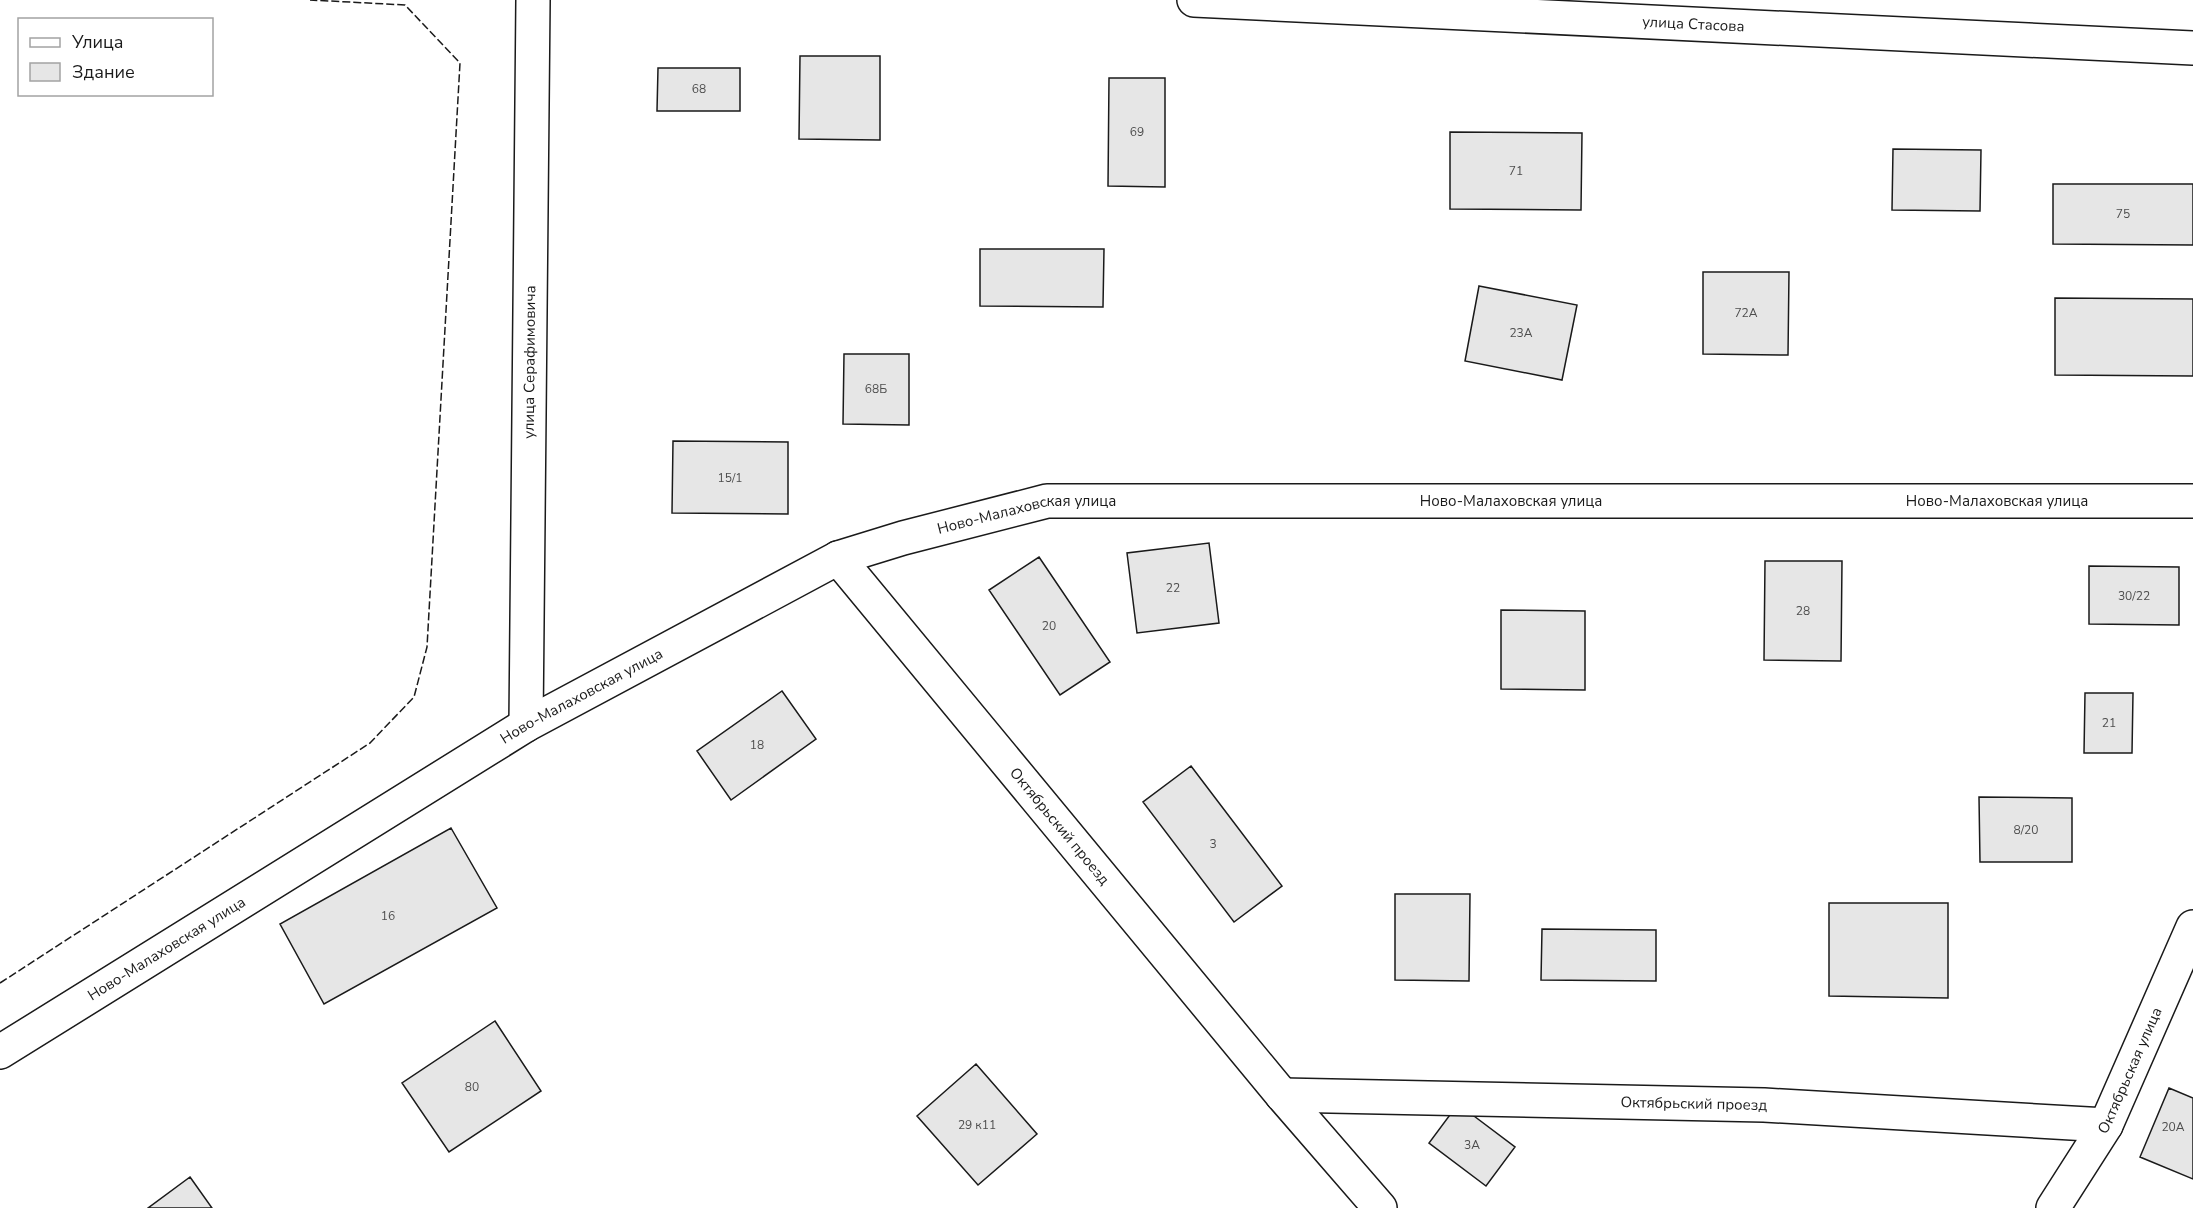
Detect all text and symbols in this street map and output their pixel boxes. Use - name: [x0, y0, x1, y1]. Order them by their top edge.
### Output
- street label: улица Стасова: [1642, 12, 1745, 36]
- legend: [18, 18, 213, 96]
- text: Улица: [71, 30, 123, 54]
- text: Здание: [72, 60, 135, 84]
- house number: 68: [692, 81, 706, 97]
- house number: 69: [1130, 124, 1144, 140]
- house number: 71: [1509, 163, 1523, 179]
- house number: 75: [2116, 206, 2130, 222]
- street label: улица Серафимовича: [519, 285, 540, 439]
- house number: 72А: [1734, 305, 1758, 321]
- house number: 23А: [1509, 325, 1533, 341]
- house number: 68Б: [865, 381, 887, 397]
- house number: 15/1: [718, 470, 743, 486]
- street label: Ново-Малаховская улица: [935, 491, 1116, 539]
- street label: Ново-Малаховская улица: [1420, 491, 1602, 511]
- street label: Ново-Малаховская улица: [1906, 491, 2088, 511]
- house number: 22: [1166, 580, 1180, 596]
- house number: 30/22: [2118, 588, 2150, 604]
- house number: 28: [1796, 603, 1810, 619]
- house number: 20: [1042, 618, 1056, 634]
- street label: Ново-Малаховская улица: [496, 644, 666, 749]
- house number: 21: [2102, 715, 2116, 731]
- house number: 18: [750, 737, 764, 753]
- street label: Октябрьский проезд: [1005, 763, 1114, 889]
- house number: 8/20: [2014, 822, 2039, 838]
- house number: 3: [1209, 836, 1217, 852]
- street label: Ново-Малаховская улица: [84, 892, 249, 1005]
- house number: 16: [381, 908, 395, 924]
- street label: Октябрьская улица: [2093, 1004, 2167, 1138]
- house number: 80: [465, 1079, 479, 1095]
- street label: Октябрьский проезд: [1620, 1092, 1768, 1115]
- house number: 29 к11: [958, 1117, 996, 1133]
- house number: 20А: [2161, 1119, 2185, 1135]
- house number: 3А: [1464, 1137, 1480, 1153]

